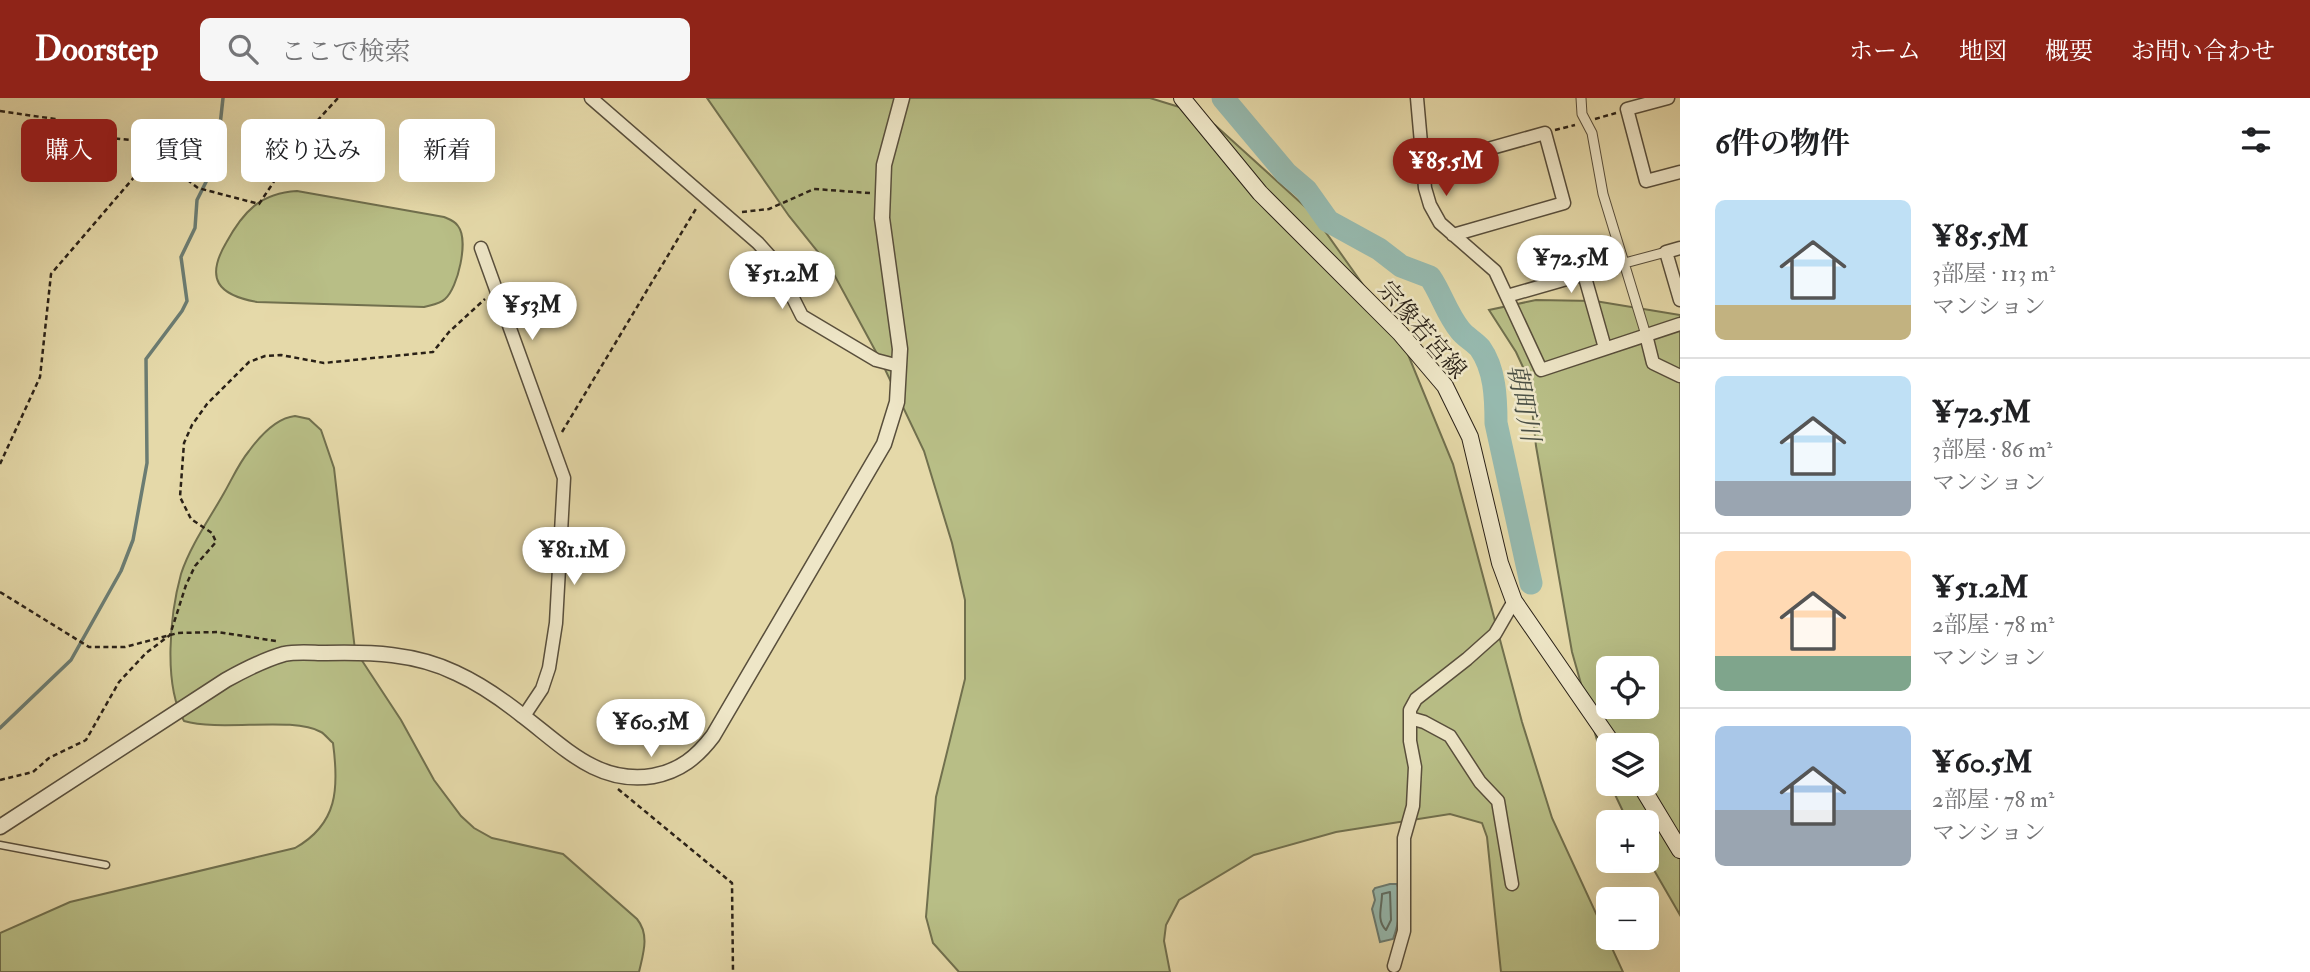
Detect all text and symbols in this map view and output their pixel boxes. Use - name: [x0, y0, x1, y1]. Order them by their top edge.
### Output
- search box: [200, 18, 690, 81]
- text: Doorstep: [35, 29, 158, 70]
- icon: search: [224, 30, 262, 68]
- text: ここで検索: [280, 36, 410, 68]
- text: ホーム: [1849, 36, 1921, 67]
- text: 地図: [1959, 36, 2007, 67]
- text: 概要: [2045, 36, 2093, 67]
- text: お問い合わせ: [2131, 36, 2275, 67]
- chip: 購入: [21, 119, 117, 182]
- chip: 賃貸: [131, 119, 227, 182]
- chip: 絞り込み: [241, 119, 385, 182]
- chip: 新着: [399, 119, 495, 182]
- icon: filters: [2237, 121, 2275, 159]
- text: 6件の物件: [1715, 125, 1850, 162]
- pin: ¥85.5M: [1389, 139, 1503, 198]
- text: ¥85.5M: [1409, 146, 1483, 175]
- text: ¥85.5M: [1932, 218, 2029, 255]
- icon: home: [1771, 228, 1855, 312]
- pin: ¥72.5M: [1514, 236, 1628, 295]
- text: ¥72.5M: [1533, 243, 1609, 272]
- pin: ¥51.2M: [725, 252, 839, 311]
- text: ¥51.2M: [745, 259, 819, 288]
- text: 3部屋 · 113 m²: [1932, 259, 2055, 288]
- street label: 宗像若宮線: [1371, 275, 1473, 385]
- pin: ¥53M: [491, 282, 573, 342]
- text: ¥53M: [503, 290, 561, 319]
- text: マンション: [1932, 292, 2046, 321]
- water label: 朝町川: [1500, 362, 1547, 447]
- text: ¥72.5M: [1932, 394, 2031, 431]
- icon: home: [1771, 404, 1855, 488]
- text: 3部屋 · 86 m²: [1932, 435, 2053, 464]
- text: マンション: [1932, 468, 2046, 497]
- pin: ¥81.1M: [517, 528, 631, 587]
- text: ¥81.1M: [538, 535, 610, 564]
- text: ¥51.2M: [1932, 569, 2029, 606]
- icon: home: [1771, 579, 1855, 663]
- text: 2部屋 · 78 m²: [1932, 610, 2054, 639]
- text: マンション: [1932, 643, 2046, 672]
- map controls: [1596, 656, 1659, 950]
- button: locate: [1596, 656, 1659, 719]
- pin: ¥60.5M: [594, 700, 708, 759]
- text: ¥60.5M: [612, 707, 690, 736]
- button: layers: [1596, 733, 1659, 796]
- text: ¥60.5M: [1932, 744, 2033, 781]
- icon: home: [1771, 754, 1855, 838]
- text: 2部屋 · 78 m²: [1932, 785, 2054, 814]
- button: +: [1596, 810, 1659, 873]
- text: マンション: [1932, 818, 2046, 847]
- button: −: [1596, 887, 1659, 950]

